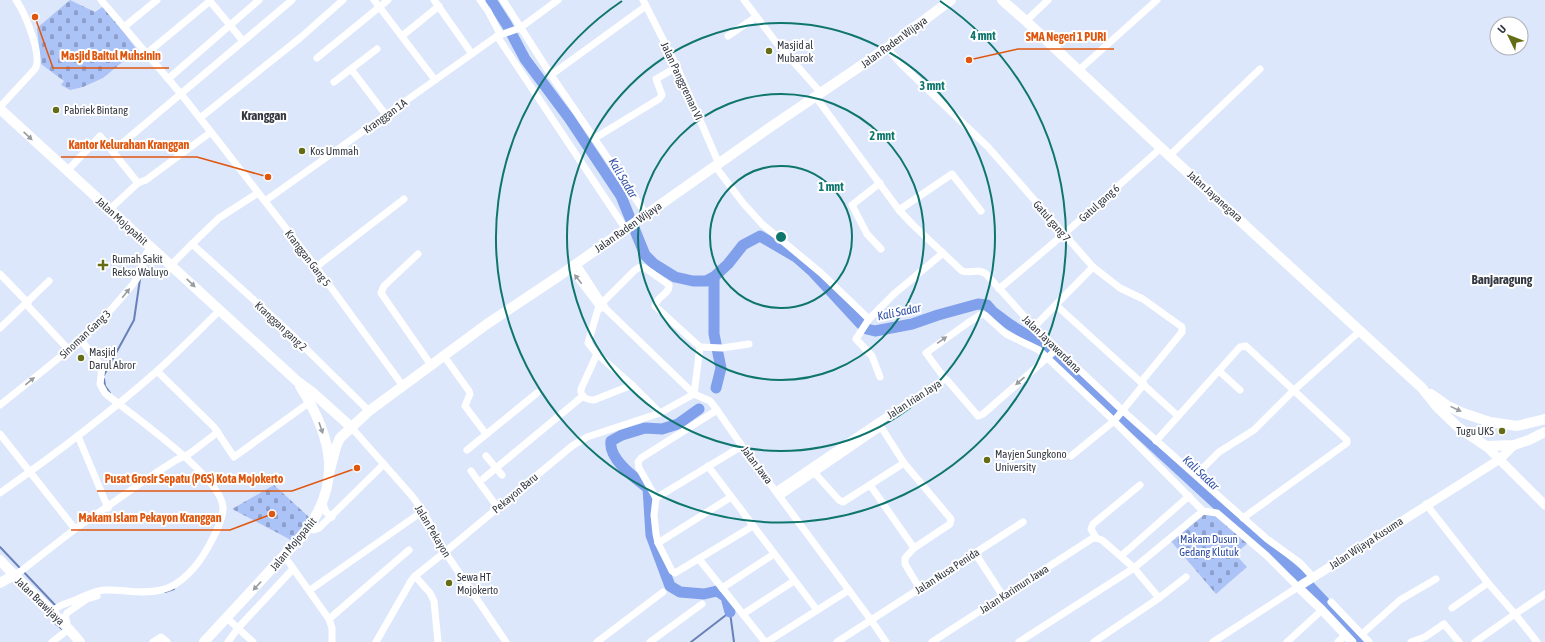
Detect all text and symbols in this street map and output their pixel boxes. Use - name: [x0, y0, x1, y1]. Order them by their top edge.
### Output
- street label: Jalan Raden Wijaya: [859, 14, 929, 70]
- north arrow: [1489, 16, 1529, 56]
- text: U: [1495, 23, 1508, 36]
- callout: SMA Negeri 1 PURI: [1018, 25, 1114, 49]
- text: 4 mnt: [969, 29, 996, 43]
- text: SMA Negeri 1 PURI: [1026, 30, 1106, 44]
- place label: Masjid al Mubarok: [777, 39, 813, 64]
- street label: Jalan Panggreman VI: [659, 40, 705, 122]
- callout: Masjid Baitul Muhsinin: [53, 44, 169, 68]
- marker: Masjid al Mubarok: [764, 46, 774, 56]
- text: Masjid Baitul Muhsinin: [61, 49, 161, 63]
- text: 3 mnt: [919, 79, 945, 93]
- street label: Kranggan 1A: [361, 96, 409, 136]
- place label: Pabriek Bintang: [64, 104, 128, 116]
- marker: Pabriek Bintang: [51, 105, 61, 115]
- district label: Kranggan: [241, 108, 287, 123]
- text: 2 mnt: [869, 129, 895, 143]
- one-way arrow: [23, 131, 33, 141]
- callout: Kantor Kelurahan Kranggan: [61, 133, 197, 157]
- text: Kantor Kelurahan Kranggan: [69, 138, 190, 152]
- place label: Kos Ummah: [310, 145, 359, 157]
- marker: Kos Ummah: [297, 146, 307, 156]
- water label: Kali Sadar: [606, 155, 641, 201]
- street label: Jalan Jayanegara: [1185, 168, 1245, 224]
- text: 1 mnt: [818, 180, 844, 194]
- street label: Gatul gang 6: [1076, 182, 1122, 224]
- street label: Jalan Mojopahit: [94, 195, 150, 247]
- street label: Gatul gang 7: [1031, 198, 1073, 244]
- street label: Jalan Raden Wijaya: [592, 199, 664, 255]
- street label: Kranggan Gang 5: [283, 227, 333, 289]
- centre of rings: [774, 230, 788, 244]
- place label: Rumah Sakit Rekso Waluyo: [112, 253, 168, 278]
- marker: Rumah Sakit Rekso Waluyo: [97, 259, 109, 271]
- district label: Banjaragung: [1472, 272, 1533, 287]
- one-way arrow: [574, 274, 582, 285]
- one-way arrow: [186, 278, 195, 287]
- one-way arrow: [121, 287, 130, 298]
- street label: Kranggan gang 2: [253, 299, 309, 353]
- water label: Kali Sadar: [876, 300, 923, 323]
- street label: Sinoman Gang 3: [57, 307, 113, 361]
- street label: Jalan Jayawardana: [1020, 313, 1084, 375]
- one-way arrow: [937, 337, 947, 345]
- place label: Masjid Darul Abror: [89, 346, 136, 371]
- marker: Masjid Darul Abror: [76, 353, 86, 363]
- one-way arrow: [25, 376, 36, 385]
- street label: Jalan Irian Jaya: [885, 377, 943, 421]
- one-way arrow: [1015, 377, 1026, 386]
- one-way arrow: [1450, 406, 1461, 412]
- one-way arrow: [319, 422, 325, 434]
- place label: Tugu UKS: [1456, 425, 1494, 437]
- marker: Tugu UKS: [1497, 426, 1507, 436]
- street label: Jalan Jawa: [739, 444, 775, 486]
- place label: Mayjen Sungkono University: [995, 448, 1067, 473]
- water label: Kali Sadar: [1180, 453, 1222, 494]
- marker: Mayjen Sungkono University: [982, 455, 992, 465]
- callout: Pusat Grosir Sepatu (PGS) Kota Mojokerto: [97, 467, 292, 491]
- street label: Pekayon Baru: [490, 471, 540, 515]
- text: Pusat Grosir Sepatu (PGS) Kota Mojokerto: [105, 472, 284, 486]
- street label: Jalan Pekayon: [413, 503, 453, 559]
- callout: Makam Islam Pekayon Kranggan: [71, 506, 230, 530]
- text: Makam Islam Pekayon Kranggan: [79, 511, 222, 525]
- street label: Jalan Mojopahit: [267, 515, 319, 573]
- street label: Jalan Wijaya Kusuma: [1327, 515, 1405, 571]
- park label: Makam Dusun Gedang Klutuk: [1179, 533, 1239, 558]
- street label: Jalan Nusa Penida: [913, 546, 981, 596]
- street label: Jalan Karimun Jawa: [977, 562, 1051, 616]
- place label: Sewa HT Mojokerto: [457, 571, 498, 596]
- street label: Jalan Brawijaya: [13, 575, 67, 627]
- marker: Sewa HT Mojokerto: [444, 578, 454, 588]
- one-way arrow: [252, 581, 261, 591]

